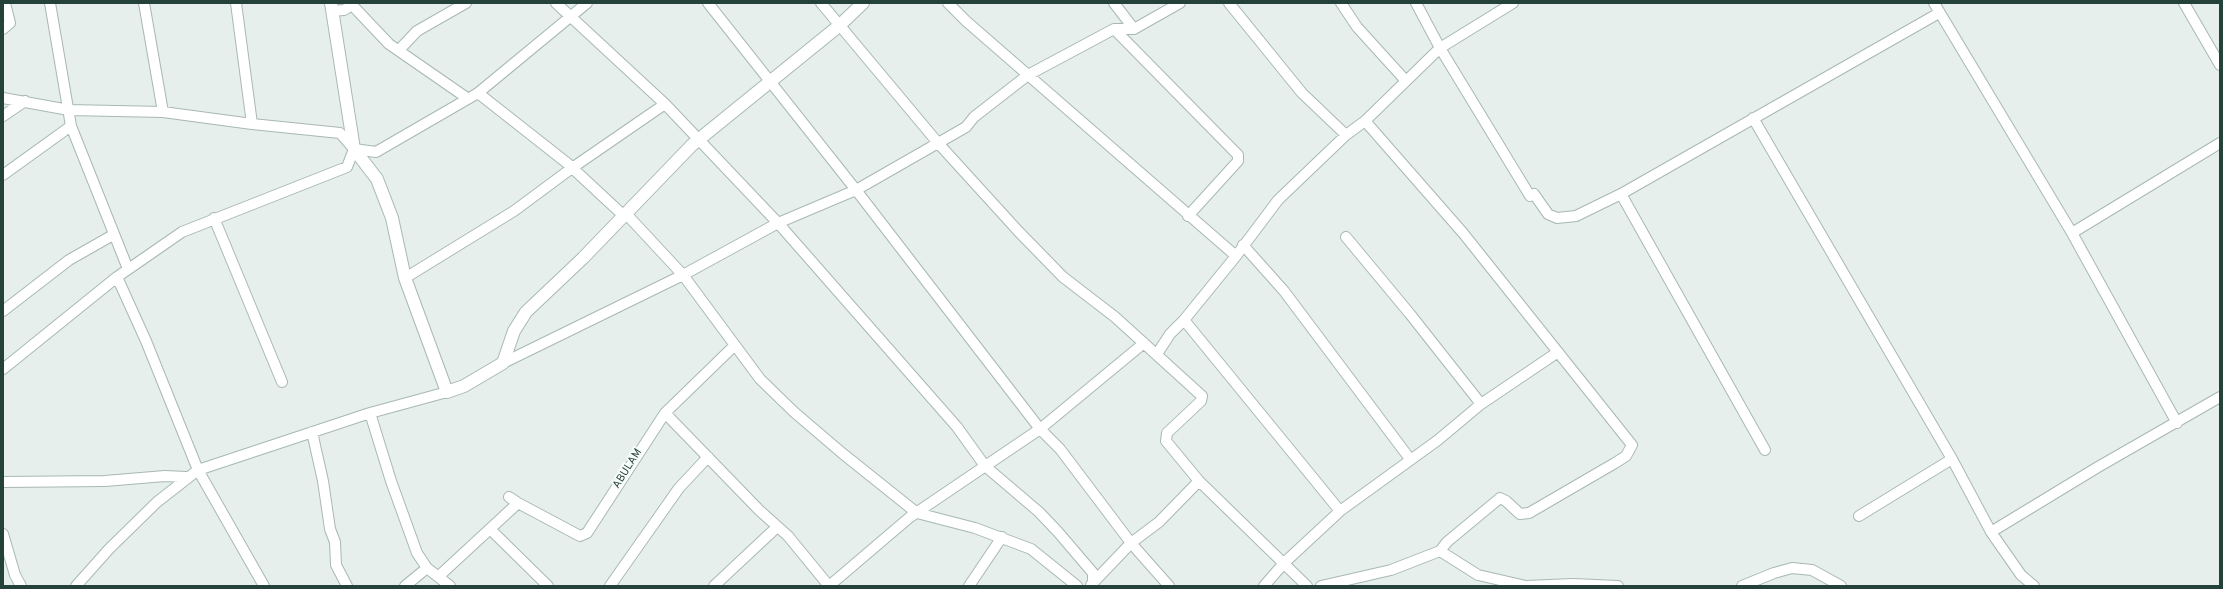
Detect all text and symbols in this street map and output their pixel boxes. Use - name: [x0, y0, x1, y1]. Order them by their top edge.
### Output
- street label: ABULAM: [611, 447, 645, 491]

